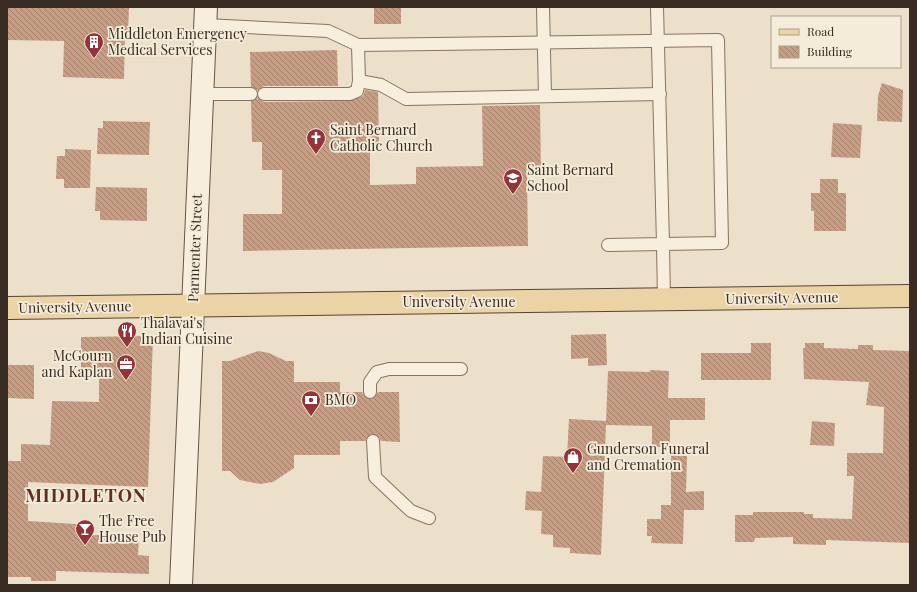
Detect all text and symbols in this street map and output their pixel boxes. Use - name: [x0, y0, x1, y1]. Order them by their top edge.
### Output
- legend: [771, 16, 901, 68]
- text: Road: [807, 23, 834, 39]
- place label: Middleton Emergency Medical Services: [108, 24, 247, 59]
- building icon: Middleton Emergency Medical Services: [83, 31, 105, 59]
- text: Building: [807, 43, 853, 59]
- place label: Saint Bernard Catholic Church: [330, 120, 433, 155]
- church icon: Saint Bernard Catholic Church: [305, 127, 327, 155]
- place label: Saint Bernard School: [527, 160, 614, 195]
- school or university icon: Saint Bernard School: [502, 167, 524, 195]
- street label: Parmenter Street: [183, 193, 206, 302]
- street label: University Avenue: [725, 287, 839, 308]
- street label: University Avenue: [402, 292, 516, 311]
- street label: University Avenue: [18, 296, 132, 317]
- place label: Thalavai's Indian Cuisine: [141, 313, 233, 348]
- restaurant icon: Thalavai's Indian Cuisine: [116, 320, 138, 348]
- place label: McGourn and Kaplan: [41, 346, 113, 381]
- office icon: McGourn and Kaplan: [115, 353, 137, 381]
- bank icon: BMO: [300, 389, 322, 417]
- place label: BMO: [325, 390, 356, 409]
- place label: Gunderson Funeral and Cremation: [587, 439, 709, 474]
- shop icon: Gunderson Funeral and Cremation: [562, 446, 584, 474]
- district label: MIDDLETON: [25, 483, 147, 507]
- place label: The Free House Pub: [99, 511, 166, 546]
- bar icon: The Free House Pub: [74, 518, 96, 546]

